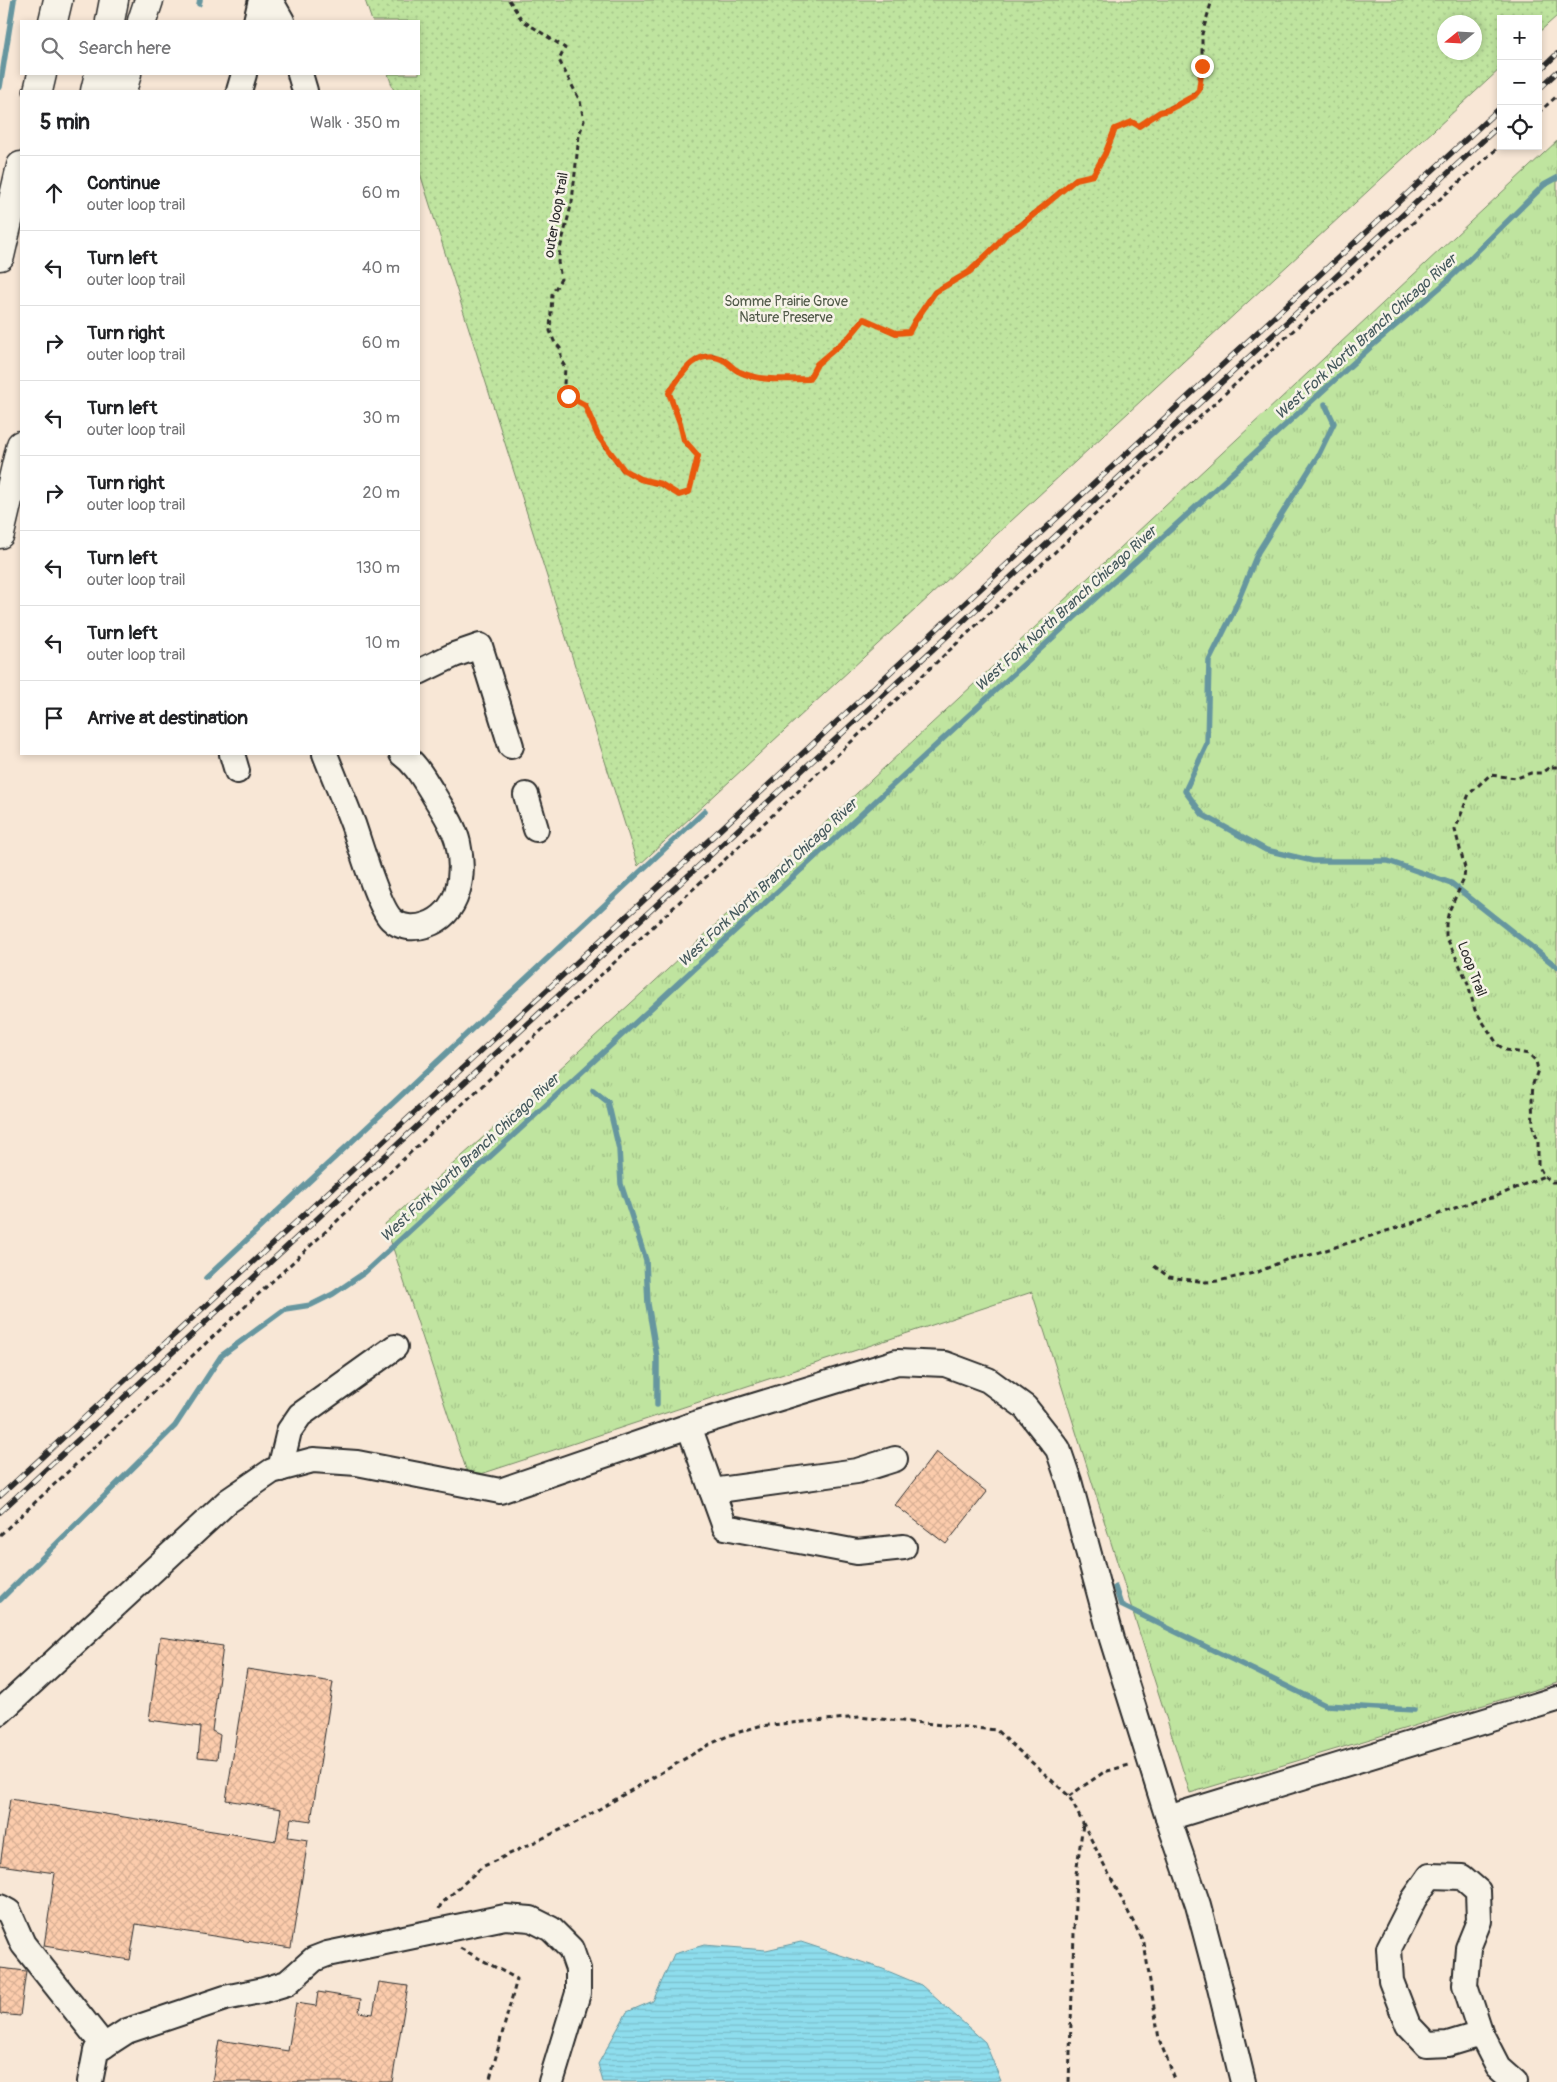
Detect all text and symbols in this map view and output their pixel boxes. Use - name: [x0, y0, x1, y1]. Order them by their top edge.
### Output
- north arrow: [1437, 15, 1482, 60]
- map controls: [1497, 15, 1542, 150]
- button: +: [1497, 15, 1542, 60]
- search box: [20, 20, 420, 75]
- icon: search: [38, 34, 66, 62]
- text: Search here: [78, 36, 171, 60]
- route end: [1191, 55, 1214, 78]
- button: −: [1497, 60, 1542, 105]
- button: locate: [1497, 105, 1542, 150]
- text: 5 min: [40, 109, 90, 136]
- text: Walk · 350 m: [310, 113, 400, 133]
- text: Continue: [87, 171, 160, 195]
- street label: outer loop trail: [540, 171, 572, 259]
- icon: ahead: [40, 179, 68, 207]
- text: 60 m: [362, 183, 400, 203]
- text: outer loop trail: [87, 195, 186, 215]
- text: Turn left: [87, 246, 157, 270]
- water label: West Fork North Branch Chicago River: [1271, 249, 1462, 424]
- icon: left: [40, 254, 68, 282]
- text: 40 m: [362, 258, 400, 278]
- text: outer loop trail: [87, 270, 186, 290]
- park label: Somme Prairie Grove Nature Preserve: [724, 293, 848, 326]
- text: Turn right: [87, 321, 165, 345]
- icon: right: [40, 329, 68, 357]
- text: 60 m: [362, 333, 400, 353]
- text: outer loop trail: [87, 345, 186, 365]
- route start: [557, 385, 580, 408]
- text: Turn left: [87, 396, 157, 420]
- icon: left: [40, 404, 68, 432]
- text: 30 m: [362, 408, 400, 428]
- text: outer loop trail: [87, 420, 186, 440]
- text: Turn right: [87, 471, 165, 495]
- icon: right: [40, 479, 68, 507]
- text: 20 m: [362, 483, 400, 503]
- text: outer loop trail: [87, 495, 186, 515]
- water label: West Fork North Branch Chicago River: [971, 521, 1162, 696]
- text: Turn left: [87, 546, 157, 570]
- icon: left: [40, 554, 68, 582]
- text: 130 m: [356, 558, 400, 578]
- text: outer loop trail: [87, 570, 186, 590]
- text: Turn left: [87, 621, 157, 645]
- icon: left: [40, 629, 68, 657]
- text: 10 m: [365, 633, 400, 653]
- text: outer loop trail: [87, 645, 186, 665]
- icon: arrive: [40, 704, 68, 732]
- text: Arrive at destination: [87, 706, 248, 730]
- water label: West Fork North Branch Chicago River: [675, 794, 863, 971]
- street label: Loop Trail: [1454, 939, 1490, 999]
- water label: West Fork North Branch Chicago River: [377, 1069, 565, 1246]

